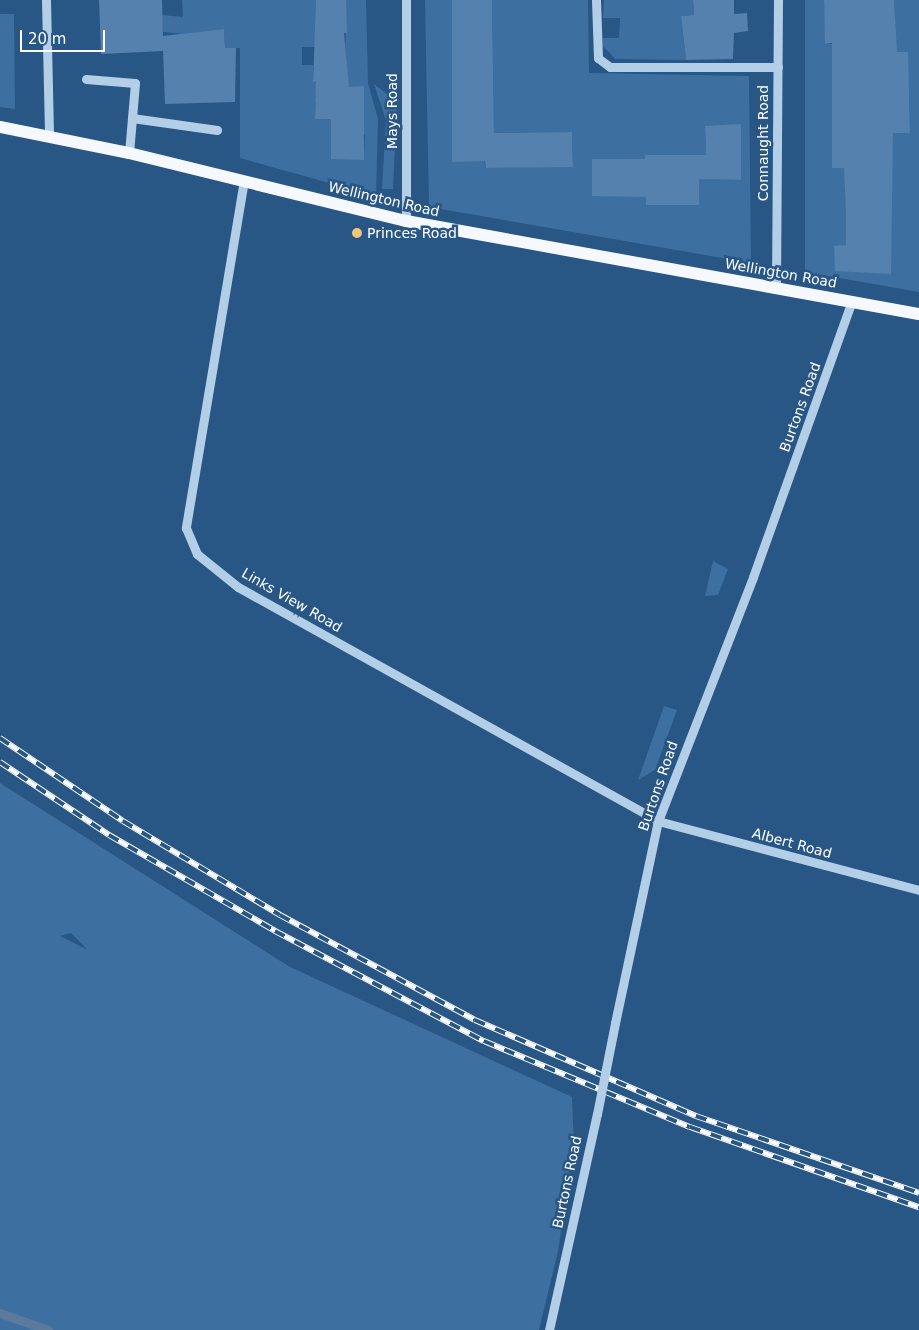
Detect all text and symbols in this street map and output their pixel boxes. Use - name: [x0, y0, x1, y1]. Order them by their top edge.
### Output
- scale bar: [22, 20, 108, 52]
- text: 20 m: [28, 30, 66, 48]
- street label: Mays Road: [384, 73, 400, 149]
- street label: Connaught Road: [755, 85, 771, 201]
- street label: Wellington Road: [327, 178, 441, 220]
- place label: Princes Road: [367, 225, 457, 241]
- marker: Princes Road: [351, 227, 363, 239]
- street label: Wellington Road: [724, 255, 838, 291]
- street label: Burtons Road: [776, 360, 824, 454]
- street label: Links View Road: [239, 564, 345, 636]
- street label: Burtons Road: [635, 739, 681, 833]
- street label: Albert Road: [750, 824, 834, 862]
- street label: Burtons Road: [549, 1134, 585, 1230]

